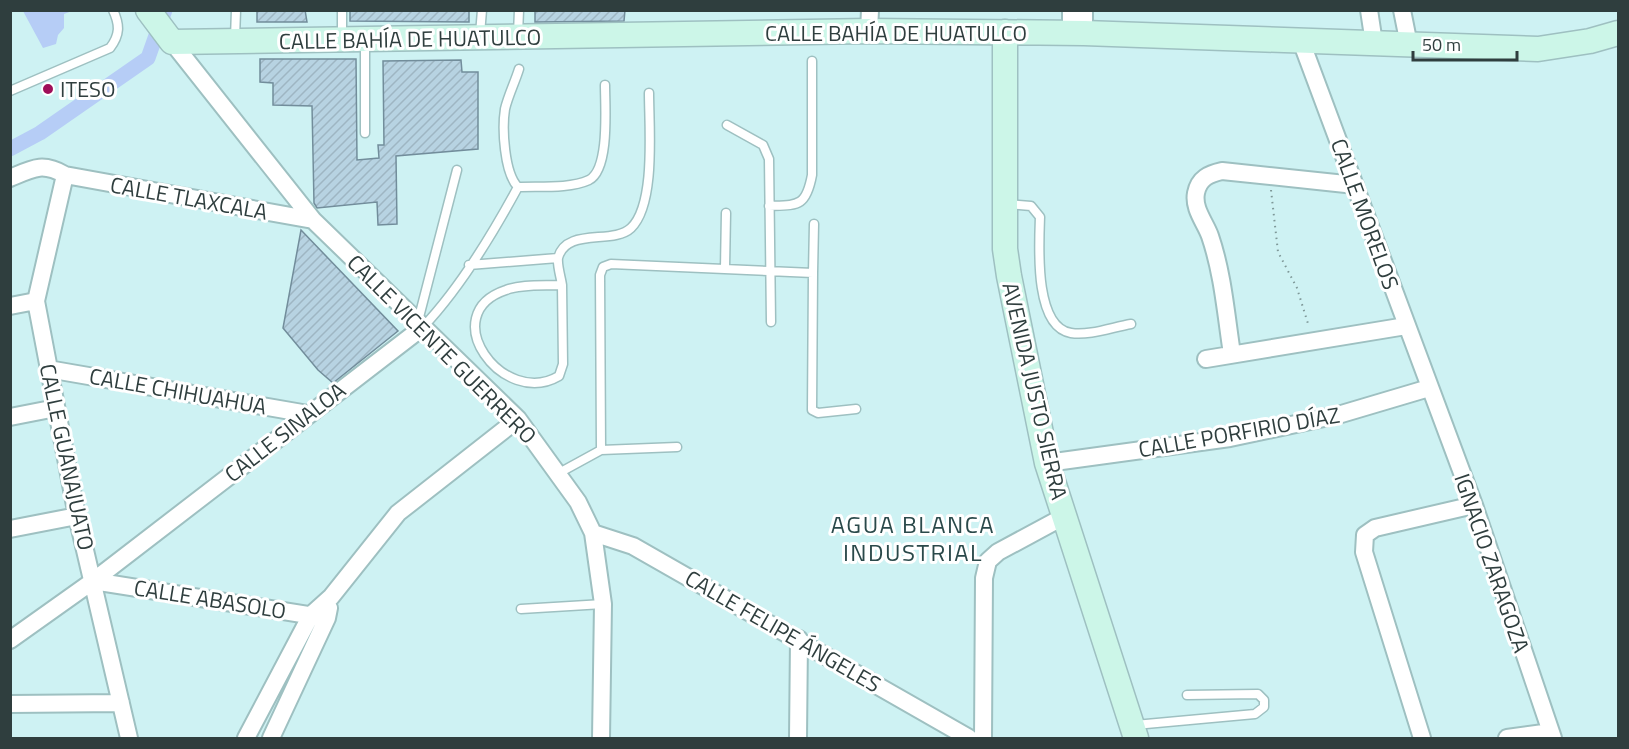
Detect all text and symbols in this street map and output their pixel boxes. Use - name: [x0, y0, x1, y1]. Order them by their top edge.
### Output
- street label: CALLE BAHÍA DE HUATULCO: [765, 16, 1027, 50]
- street label: CALLE BAHÍA DE HUATULCO: [279, 20, 541, 58]
- scale bar: [1413, 24, 1516, 62]
- text: 50 m: [1422, 31, 1461, 58]
- place label: ITESO: [60, 72, 116, 106]
- marker: ITESO: [41, 82, 55, 96]
- street label: CALLE MORELOS: [1322, 134, 1408, 294]
- street label: CALLE TLAXCALA: [108, 167, 270, 229]
- street label: CALLE VICENTE GUERRERO: [339, 246, 545, 452]
- street label: AVENIDA JUSTO SIERRA: [993, 279, 1077, 503]
- street label: CALLE CHIHUAHUA: [87, 359, 269, 423]
- street label: CALLE GUANAJUATO: [31, 361, 103, 553]
- street label: CALLE SINALOA: [217, 374, 353, 490]
- street label: CALLE PORFIRIO DÍAZ: [1136, 398, 1342, 466]
- street label: IGNACIO ZARAGOZA: [1445, 469, 1539, 657]
- district label: AGUA BLANCA INDUSTRIAL: [831, 506, 995, 570]
- street label: CALLE FELIPE ÁNGELES: [679, 561, 887, 701]
- street label: CALLE ABASOLO: [131, 570, 289, 628]

